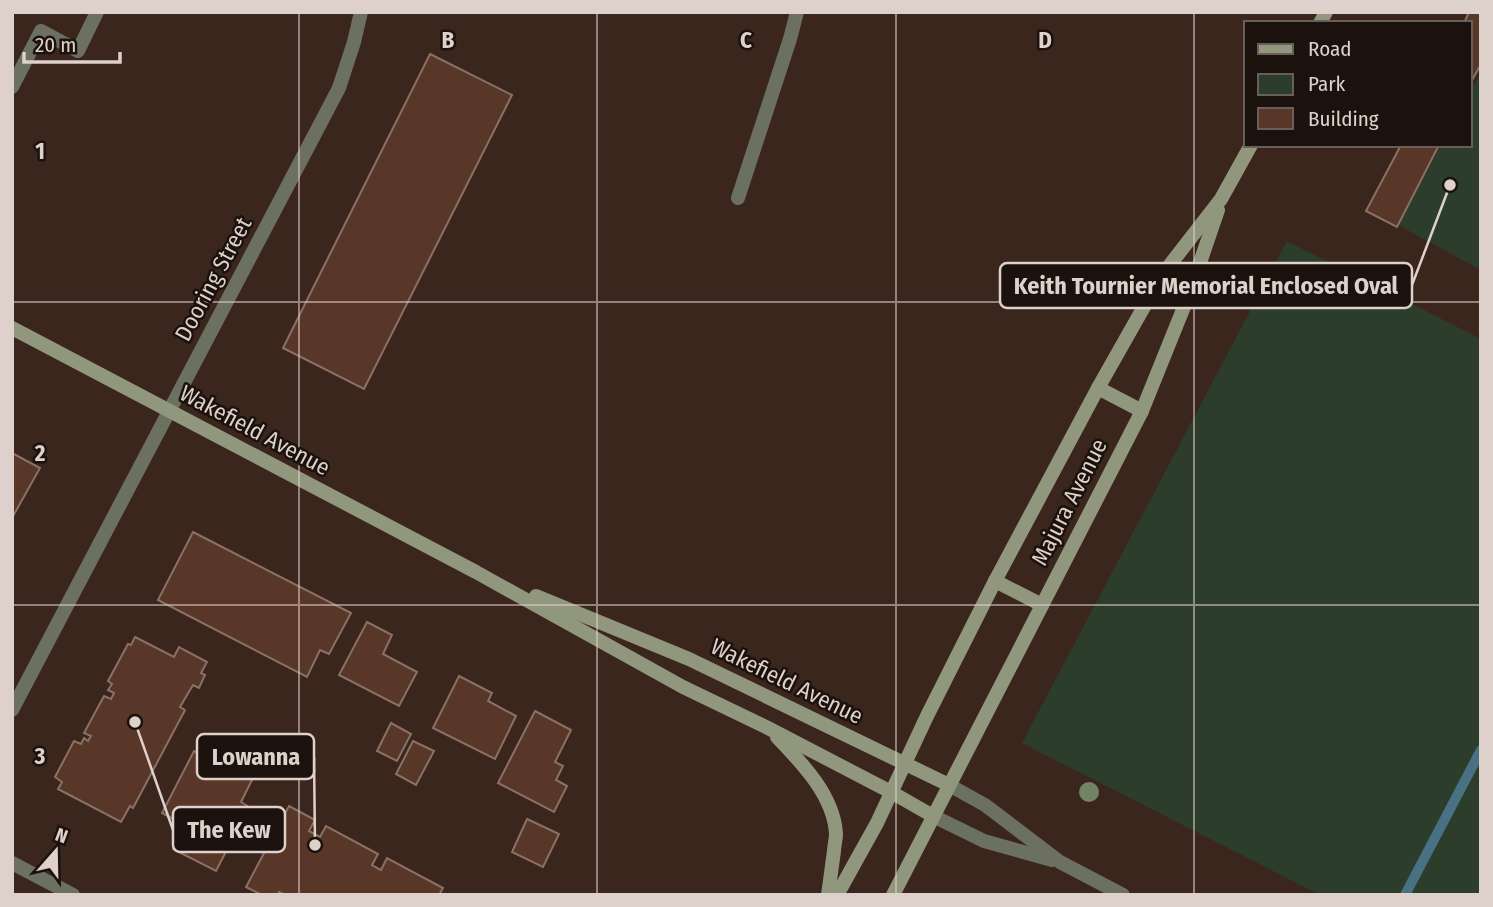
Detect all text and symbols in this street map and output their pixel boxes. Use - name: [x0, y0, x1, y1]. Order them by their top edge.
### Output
- scale bar: [24, 21, 121, 65]
- legend: [1244, 21, 1472, 147]
- text: B: [442, 26, 455, 54]
- text: C: [740, 26, 752, 54]
- text: D: [1038, 26, 1052, 54]
- text: 20 m: [35, 32, 76, 58]
- text: Road: [1308, 36, 1352, 62]
- text: Park: [1308, 71, 1346, 97]
- text: Building: [1308, 106, 1379, 132]
- text: 1: [35, 137, 45, 165]
- street label: Dooring Street: [169, 212, 258, 346]
- callout: Keith Tournier Memorial Enclosed Oval: [1000, 263, 1412, 308]
- text: Keith Tournier Memorial Enclosed Oval: [1014, 272, 1399, 300]
- street label: Wakefield Avenue: [175, 379, 335, 481]
- street label: Majura Avenue: [1025, 434, 1113, 570]
- text: 2: [34, 439, 46, 467]
- street label: Wakefield Avenue: [706, 632, 868, 730]
- callout: Lowanna: [197, 734, 314, 779]
- text: 3: [34, 742, 46, 770]
- text: Lowanna: [212, 743, 300, 771]
- callout: The Kew: [173, 807, 285, 852]
- north arrow: [21, 816, 91, 886]
- text: The Kew: [187, 816, 271, 844]
- text: N: [52, 823, 71, 848]

